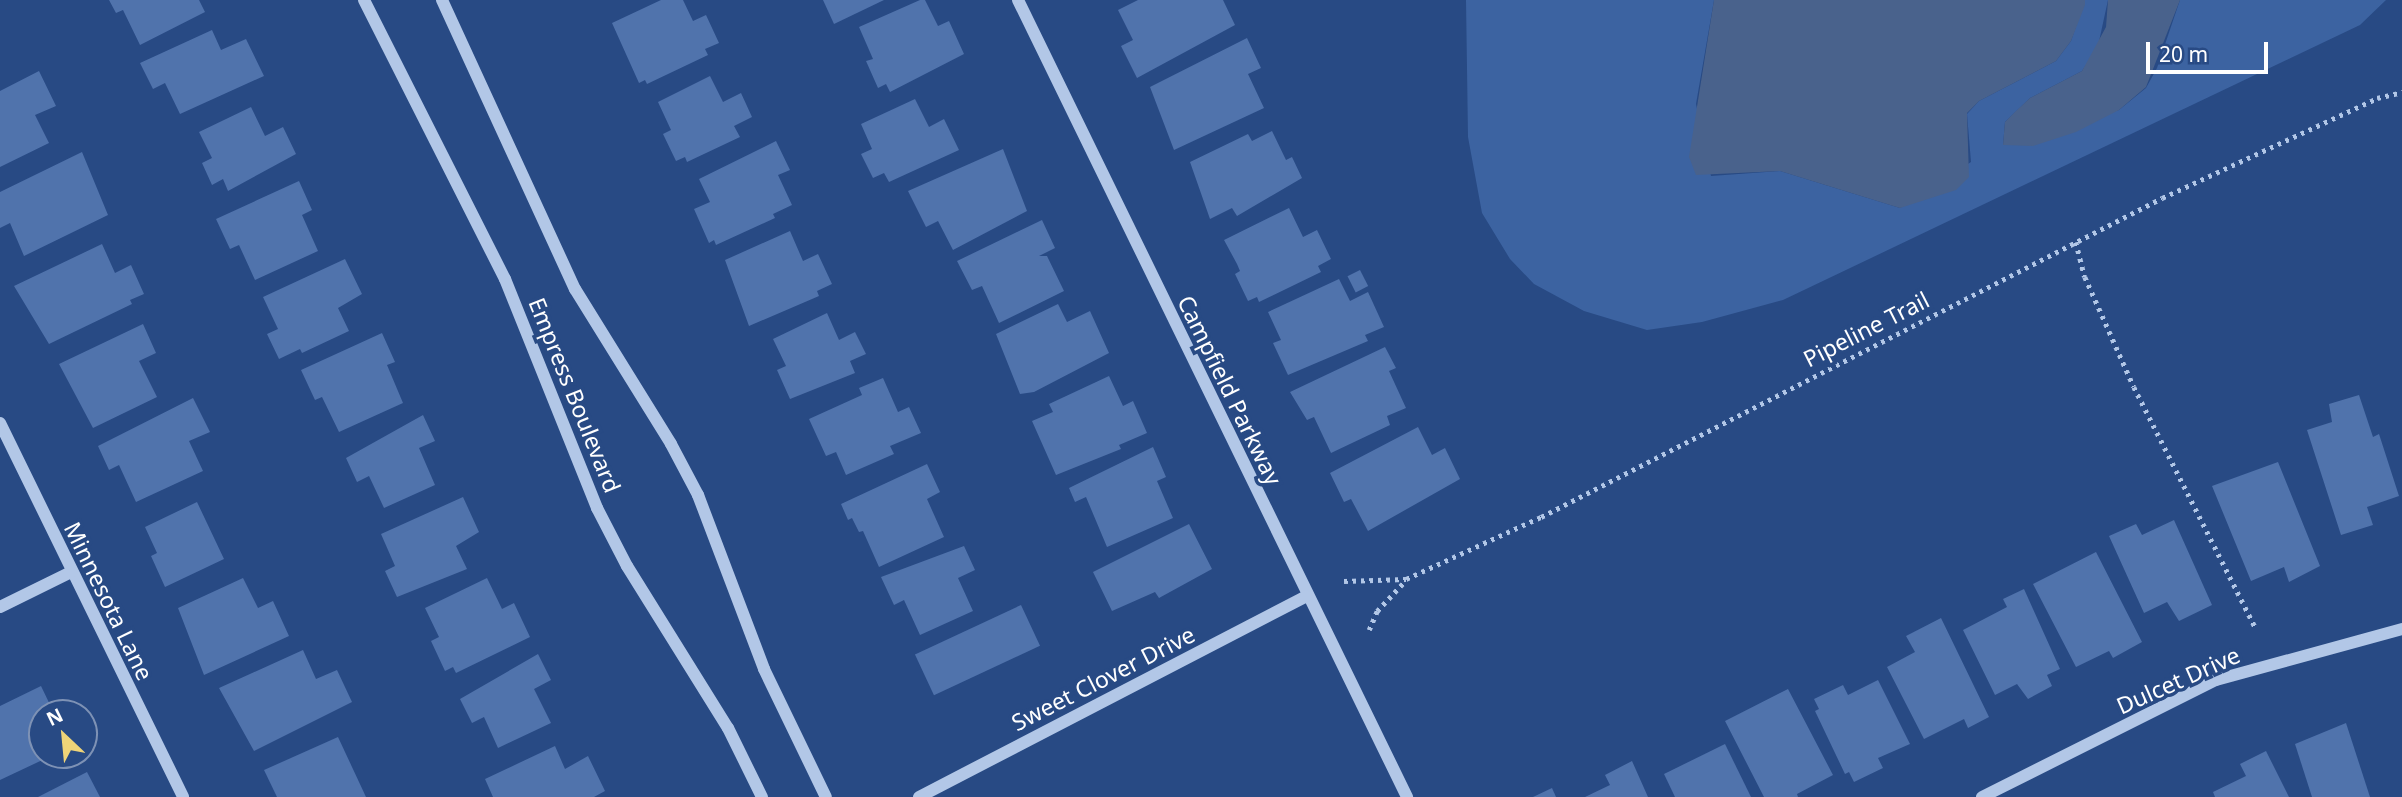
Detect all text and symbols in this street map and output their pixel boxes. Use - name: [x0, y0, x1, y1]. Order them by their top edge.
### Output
- scale bar: [2150, 28, 2272, 72]
- text: 20 m: [2159, 40, 2208, 68]
- street label: Pipeline Trail: [1799, 286, 1933, 372]
- street label: Campfield Parkway: [1172, 291, 1288, 489]
- street label: Empress Boulevard: [523, 294, 627, 496]
- street label: Minnesota Lane: [59, 517, 159, 685]
- street label: Sweet Clover Drive: [1007, 620, 1199, 736]
- street label: Dulcet Drive: [2112, 641, 2244, 719]
- north arrow: [28, 699, 98, 769]
- text: N: [42, 702, 67, 732]

